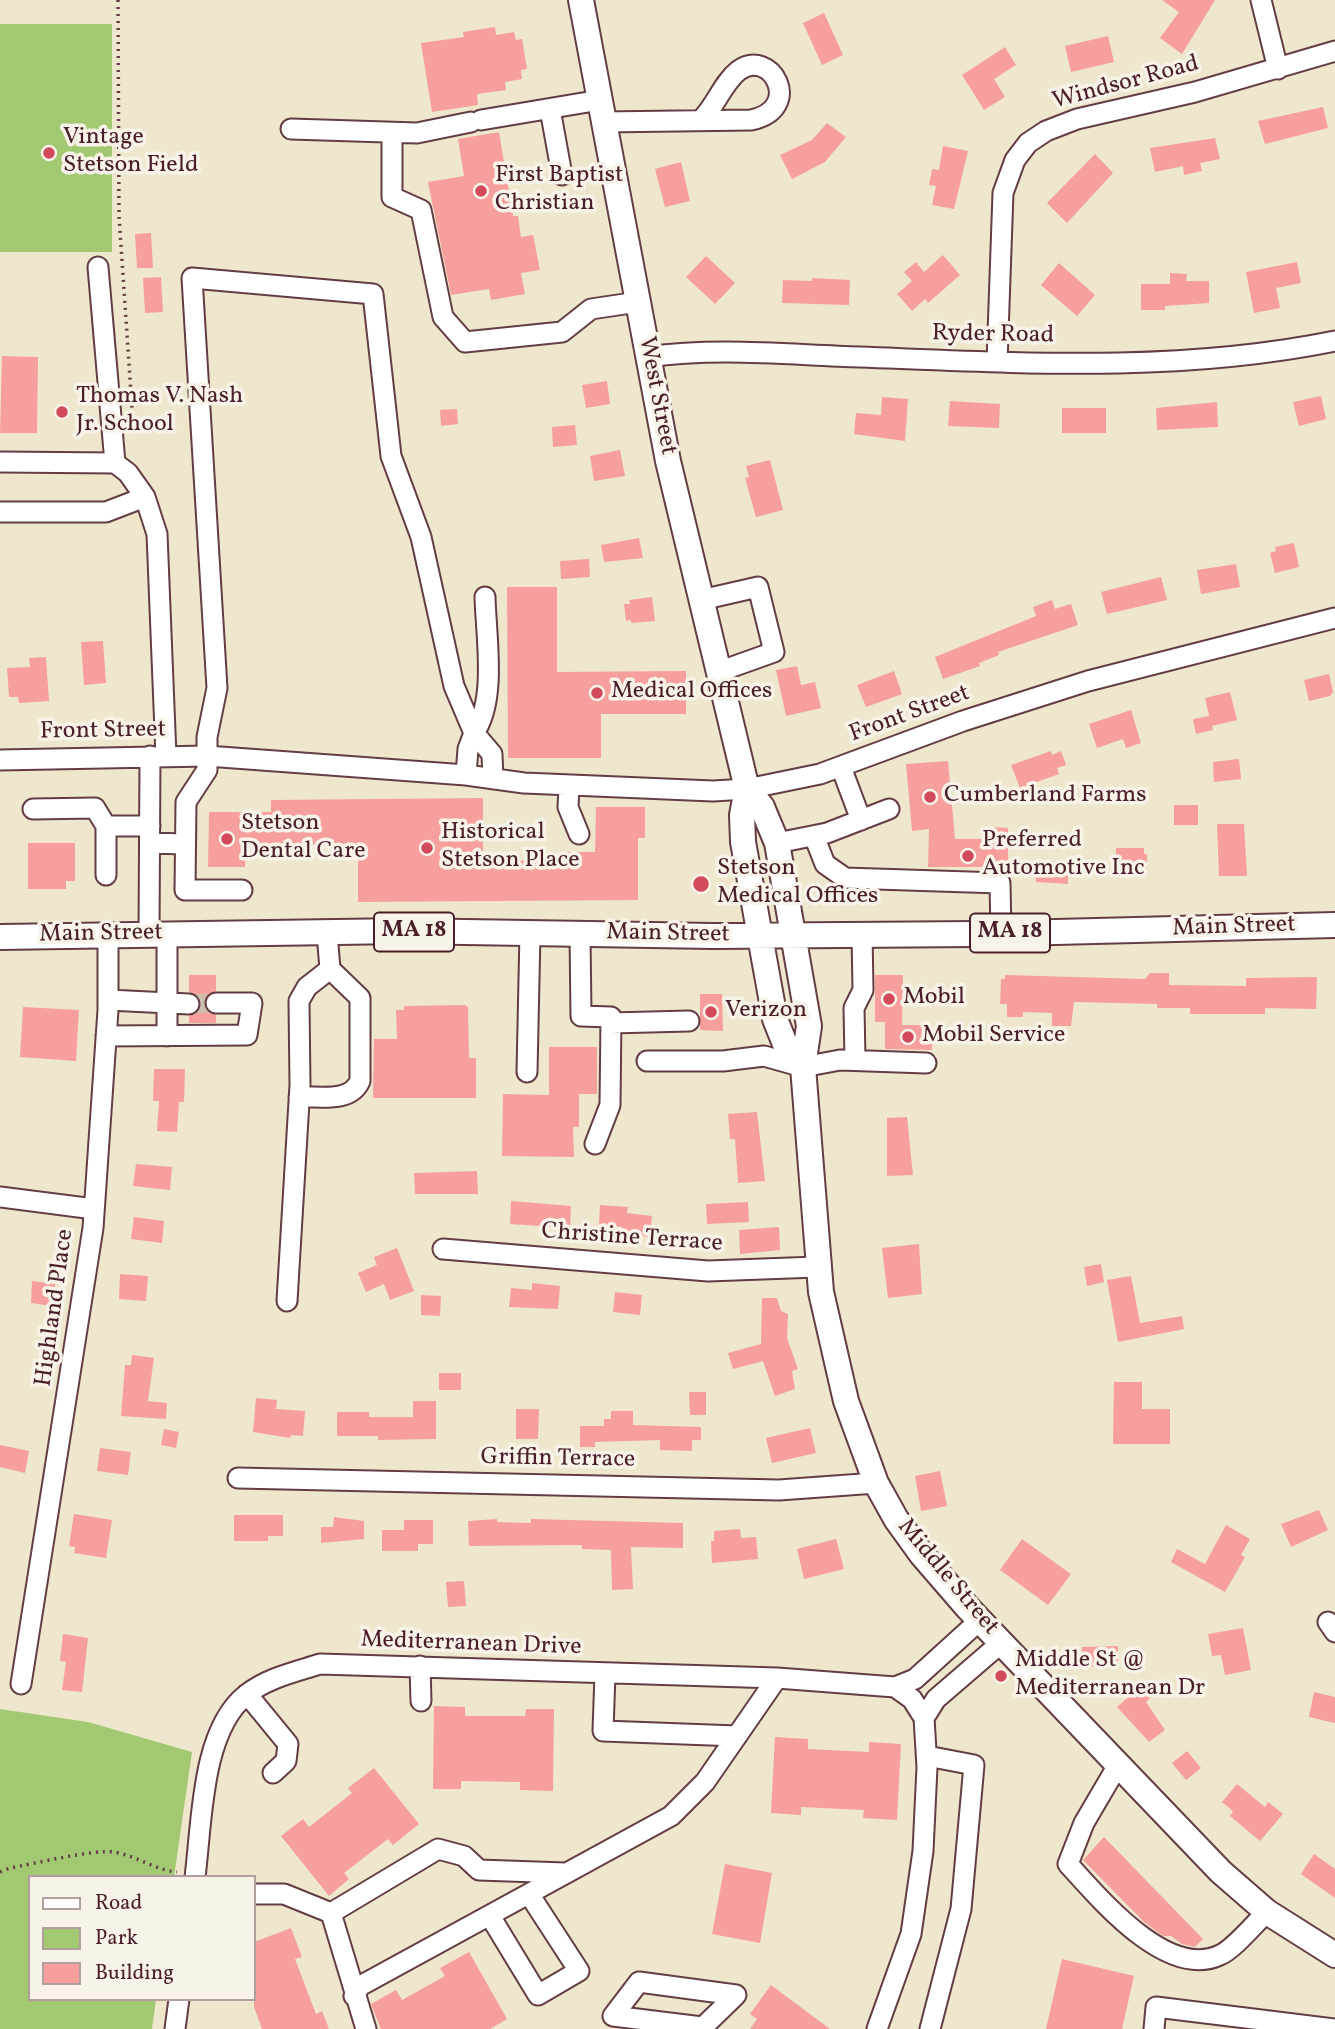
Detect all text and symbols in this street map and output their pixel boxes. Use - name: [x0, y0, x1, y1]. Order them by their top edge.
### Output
- street label: Windsor Road: [1050, 51, 1202, 117]
- place label: Vintage Stetson Field: [63, 125, 198, 181]
- marker: Vintage Stetson Field: [41, 145, 57, 161]
- place label: First Baptist Christian: [495, 163, 624, 219]
- marker: First Baptist Christian: [473, 183, 489, 199]
- street label: Ryder Road: [932, 321, 1054, 351]
- street label: West Street: [630, 334, 682, 458]
- place label: Thomas V. Nash Jr. School: [76, 384, 243, 440]
- marker: Thomas V. Nash Jr. School: [54, 404, 70, 420]
- place label: Medical Offices: [611, 679, 772, 707]
- street label: Front Street: [846, 680, 974, 750]
- marker: Medical Offices: [589, 685, 605, 701]
- street label: Front Street: [40, 717, 166, 747]
- place label: Cumberland Farms: [944, 783, 1147, 811]
- marker: Cumberland Farms: [922, 789, 938, 805]
- place label: Stetson Dental Care: [241, 811, 366, 867]
- place label: Historical Stetson Place: [441, 820, 580, 876]
- place label: Preferred Automotive Inc: [982, 828, 1145, 884]
- marker: Stetson Dental Care: [219, 831, 235, 847]
- marker: Historical Stetson Place: [419, 840, 435, 856]
- marker: Preferred Automotive Inc: [960, 848, 976, 864]
- place label: Stetson Medical Offices: [717, 856, 878, 912]
- marker: Stetson Medical Offices: [691, 874, 711, 894]
- street label: Main Street: [1172, 911, 1296, 945]
- road number: MA 18: [374, 912, 454, 951]
- road number: MA 18: [970, 914, 1050, 952]
- street label: Main Street: [39, 920, 163, 950]
- street label: Main Street: [606, 920, 730, 950]
- place label: Mobil: [903, 985, 965, 1013]
- marker: Mobil: [881, 991, 897, 1007]
- place label: Verizon: [725, 998, 807, 1026]
- marker: Verizon: [703, 1004, 719, 1020]
- place label: Mobil Service: [922, 1023, 1065, 1051]
- marker: Mobil Service: [900, 1029, 916, 1045]
- street label: Christine Terrace: [540, 1218, 724, 1260]
- street label: Highland Place: [31, 1227, 81, 1389]
- street label: Griffin Terrace: [480, 1444, 636, 1476]
- street label: Middle Street: [890, 1514, 1004, 1642]
- street label: Mediterranean Drive: [360, 1627, 582, 1663]
- place label: Middle St @ Mediterranean Dr: [1015, 1648, 1205, 1704]
- marker: Middle St @ Mediterranean Dr: [993, 1668, 1009, 1684]
- legend: [28, 1875, 256, 2001]
- text: Road: [95, 1889, 142, 1918]
- text: Park: [95, 1924, 138, 1953]
- text: Building: [95, 1959, 174, 1988]

